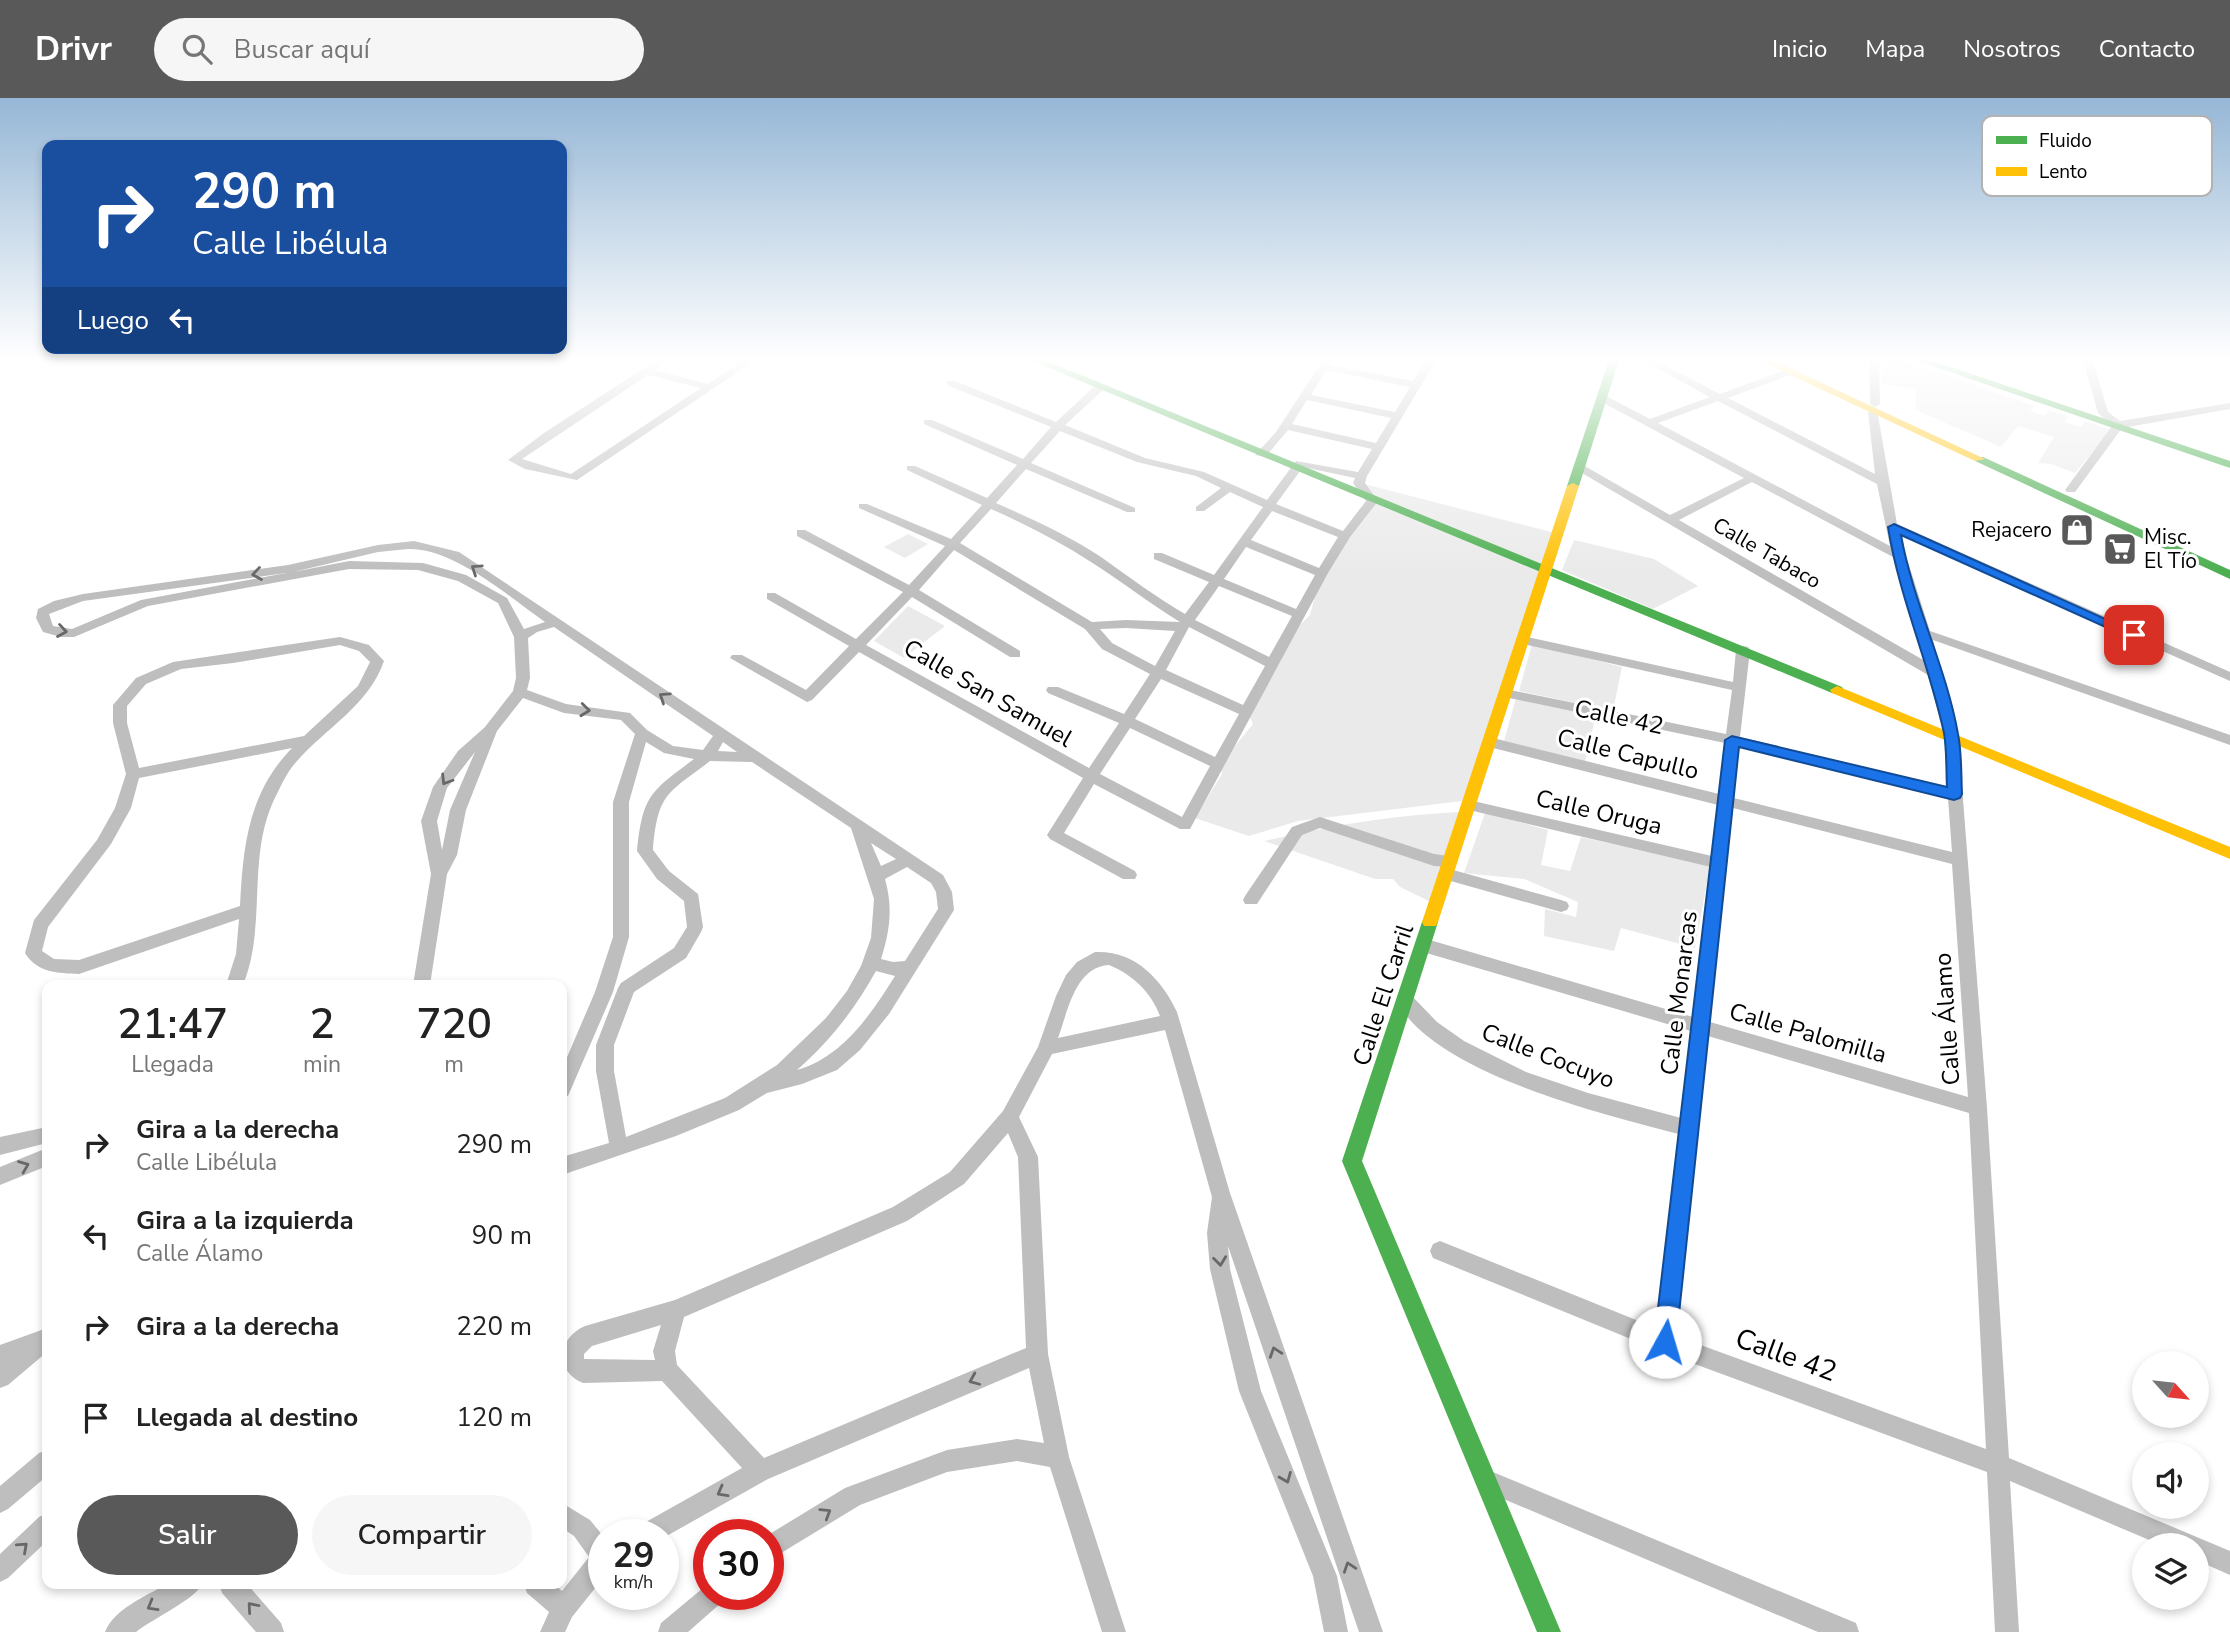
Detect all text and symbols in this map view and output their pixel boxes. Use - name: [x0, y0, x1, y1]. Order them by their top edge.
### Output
- search box: [154, 18, 644, 81]
- text: Drivr: [35, 27, 112, 72]
- icon: search: [178, 30, 216, 68]
- text: Buscar aquí: [234, 32, 370, 67]
- text: Inicio: [1772, 33, 1827, 65]
- text: Mapa: [1865, 33, 1925, 65]
- text: Nosotros: [1963, 33, 2061, 65]
- text: Contacto: [2099, 33, 2195, 65]
- legend: [1982, 116, 2212, 196]
- text: Fluido: [2039, 128, 2092, 154]
- text: 290 m: [192, 158, 336, 225]
- text: Lento: [2039, 159, 2087, 185]
- icon: right: [77, 168, 168, 259]
- text: Calle Libélula: [192, 222, 388, 265]
- icon: left: [163, 301, 201, 339]
- text: Luego: [77, 303, 149, 338]
- street label: Calle Tabaco: [1708, 511, 1826, 595]
- shop icon: Rejacero: [2058, 511, 2096, 549]
- place label: Rejacero: [1971, 516, 2052, 544]
- place label: Misc. El Tío: [2144, 523, 2197, 575]
- supermarket icon: Misc. El Tío: [2101, 530, 2139, 568]
- one-way arrow: [471, 565, 484, 577]
- one-way arrow: [251, 566, 263, 581]
- pin: [2104, 605, 2164, 665]
- icon: arrive: [2115, 616, 2153, 654]
- one-way arrow: [56, 624, 68, 639]
- street label: Calle San Samuel: [898, 632, 1078, 754]
- one-way arrow: [659, 692, 672, 705]
- street label: Calle 42: [1572, 692, 1666, 742]
- one-way arrow: [580, 702, 591, 717]
- street label: Calle Capullo: [1554, 721, 1702, 787]
- one-way arrow: [441, 773, 454, 786]
- street label: Calle Oruga: [1533, 782, 1665, 842]
- street label: Calle Monarcas: [1653, 909, 1705, 1077]
- street label: Calle El Carril: [1345, 920, 1421, 1070]
- street label: Calle Álamo: [1926, 952, 1968, 1086]
- street label: Calle Palomilla: [1726, 995, 1890, 1071]
- text: 21:47: [117, 996, 228, 1053]
- text: 2: [309, 996, 335, 1053]
- text: 720: [416, 996, 492, 1053]
- street label: Calle Cocuyo: [1477, 1016, 1619, 1096]
- text: Llegada: [131, 1049, 214, 1080]
- text: min: [303, 1049, 341, 1080]
- text: m: [444, 1049, 464, 1080]
- text: Gira a la derecha: [136, 1112, 339, 1147]
- icon: right: [77, 1126, 115, 1164]
- text: 290 m: [456, 1127, 532, 1162]
- text: Calle Libélula: [136, 1147, 277, 1178]
- one-way arrow: [17, 1161, 29, 1175]
- text: Gira a la izquierda: [136, 1203, 354, 1238]
- icon: left: [77, 1217, 115, 1255]
- text: 90 m: [472, 1218, 532, 1253]
- text: Calle Álamo: [136, 1238, 263, 1269]
- one-way arrow: [1212, 1256, 1227, 1267]
- position arrow: [1628, 1305, 1702, 1379]
- icon: right: [77, 1308, 115, 1346]
- text: Gira a la derecha: [136, 1309, 339, 1344]
- text: 220 m: [456, 1309, 532, 1344]
- street label: Calle 42: [1730, 1319, 1842, 1391]
- one-way arrow: [1269, 1347, 1283, 1359]
- north arrow: [2132, 1351, 2208, 1428]
- map controls: [2132, 1351, 2209, 1610]
- one-way arrow: [969, 1372, 981, 1386]
- icon: arrive: [77, 1399, 115, 1437]
- text: Llegada al destino: [136, 1400, 358, 1435]
- text: 120 m: [456, 1400, 532, 1435]
- button: sound: [2132, 1442, 2209, 1519]
- one-way arrow: [1277, 1472, 1291, 1484]
- one-way arrow: [716, 1484, 729, 1497]
- button: Salir: [77, 1495, 298, 1575]
- button: Compartir: [312, 1495, 532, 1575]
- one-way arrow: [818, 1508, 831, 1521]
- speed limit sign: 30: [693, 1519, 784, 1610]
- text: 29: [612, 1532, 655, 1579]
- button: layers: [2132, 1533, 2209, 1610]
- one-way arrow: [15, 1543, 28, 1555]
- one-way arrow: [1343, 1562, 1357, 1574]
- text: km/h: [614, 1570, 653, 1594]
- one-way arrow: [147, 1597, 160, 1610]
- one-way arrow: [248, 1603, 260, 1616]

